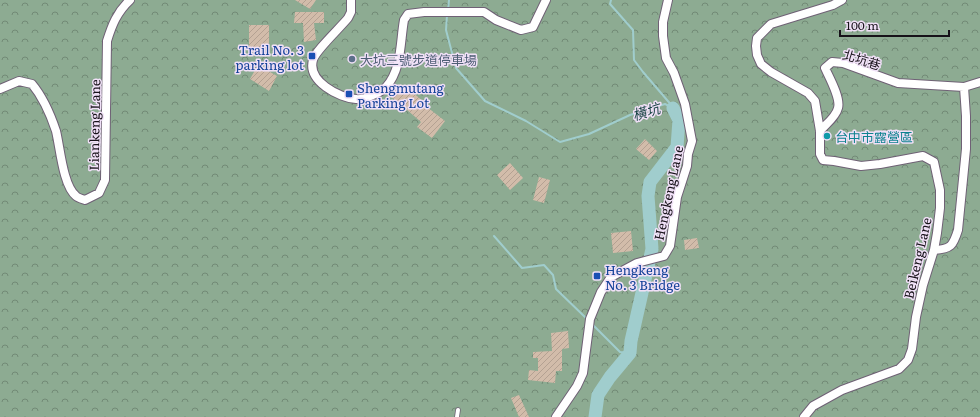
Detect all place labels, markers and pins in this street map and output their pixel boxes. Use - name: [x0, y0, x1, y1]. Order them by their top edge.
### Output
- place label: Trail No. 3 parking lot: [236, 40, 305, 74]
- place label: 大坑三號步道停車場: [360, 50, 477, 69]
- marker: Trail No. 3 parking lot: [307, 51, 317, 61]
- marker: 大坑三號步道停車場: [347, 54, 357, 64]
- place label: Shengmutang Parking Lot: [357, 78, 445, 112]
- marker: Shengmutang Parking Lot: [344, 89, 354, 99]
- place label: 台中市露營區: [835, 127, 913, 146]
- marker: 台中市露營區: [822, 131, 832, 141]
- place label: Hengkeng No. 3 Bridge: [605, 260, 680, 294]
- marker: Hengkeng No. 3 Bridge: [592, 271, 602, 281]

